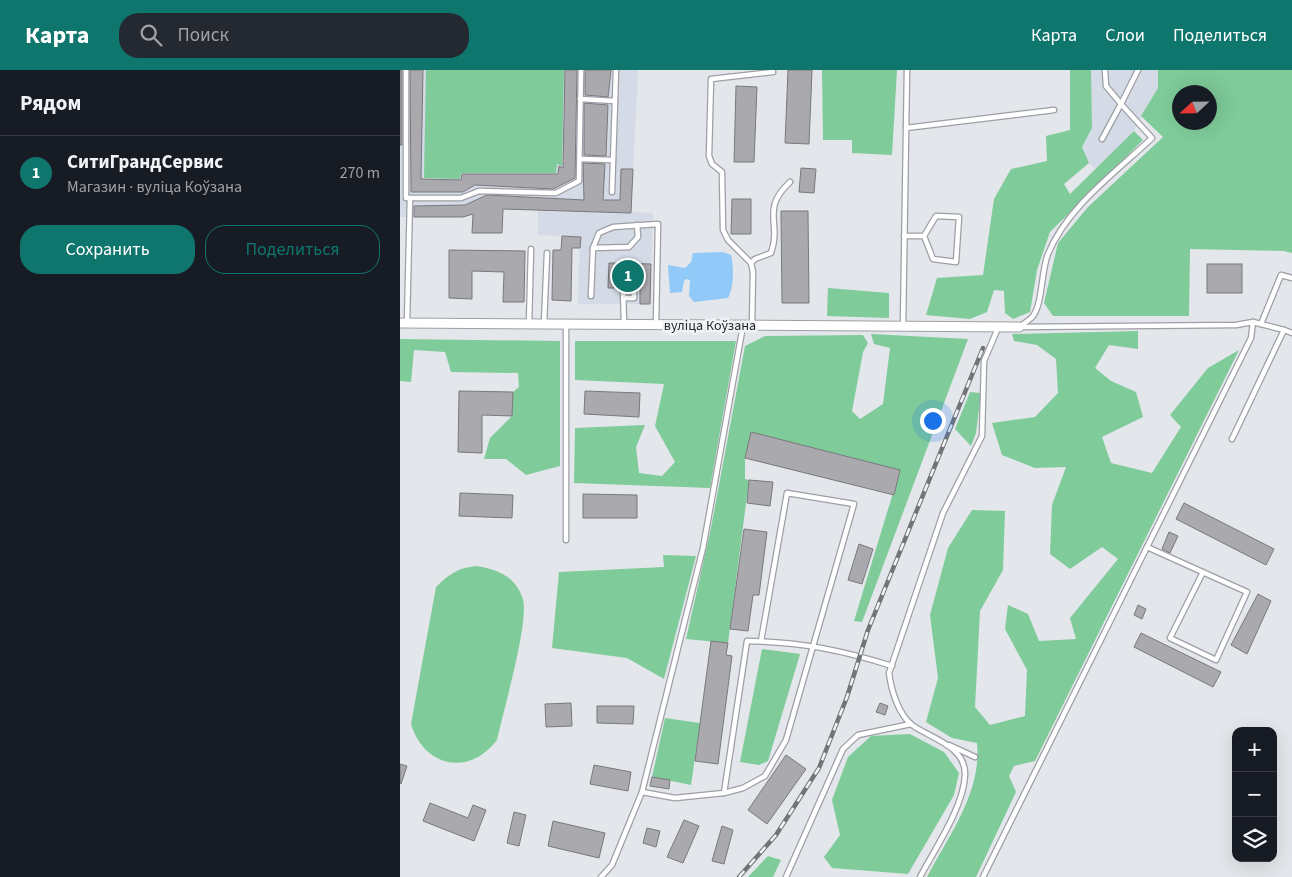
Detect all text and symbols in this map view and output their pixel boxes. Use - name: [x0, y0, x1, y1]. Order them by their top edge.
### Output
- search box: [119, 13, 469, 58]
- text: Карта: [25, 18, 89, 53]
- icon: search: [137, 21, 165, 49]
- text: Поиск: [177, 22, 229, 49]
- text: Карта: [1031, 23, 1077, 48]
- text: Слои: [1105, 23, 1145, 48]
- text: Поделиться: [1173, 23, 1267, 48]
- north arrow: [1172, 85, 1217, 130]
- text: Рядом: [20, 88, 81, 118]
- text: СитиГрандСервис: [67, 149, 223, 176]
- text: 1: [32, 162, 40, 184]
- text: 270 m: [340, 162, 380, 184]
- text: Магазин · вуліца Коўзана: [67, 176, 242, 198]
- button: Сохранить: [20, 225, 195, 274]
- button: Поделиться: [205, 225, 380, 274]
- pin: 1: [612, 257, 644, 295]
- street label: вуліца Коўзана: [664, 316, 756, 336]
- your location: [920, 408, 946, 434]
- map controls: [1232, 727, 1277, 862]
- button: +: [1232, 727, 1277, 772]
- button: −: [1232, 772, 1277, 817]
- button: layers: [1232, 817, 1277, 862]

